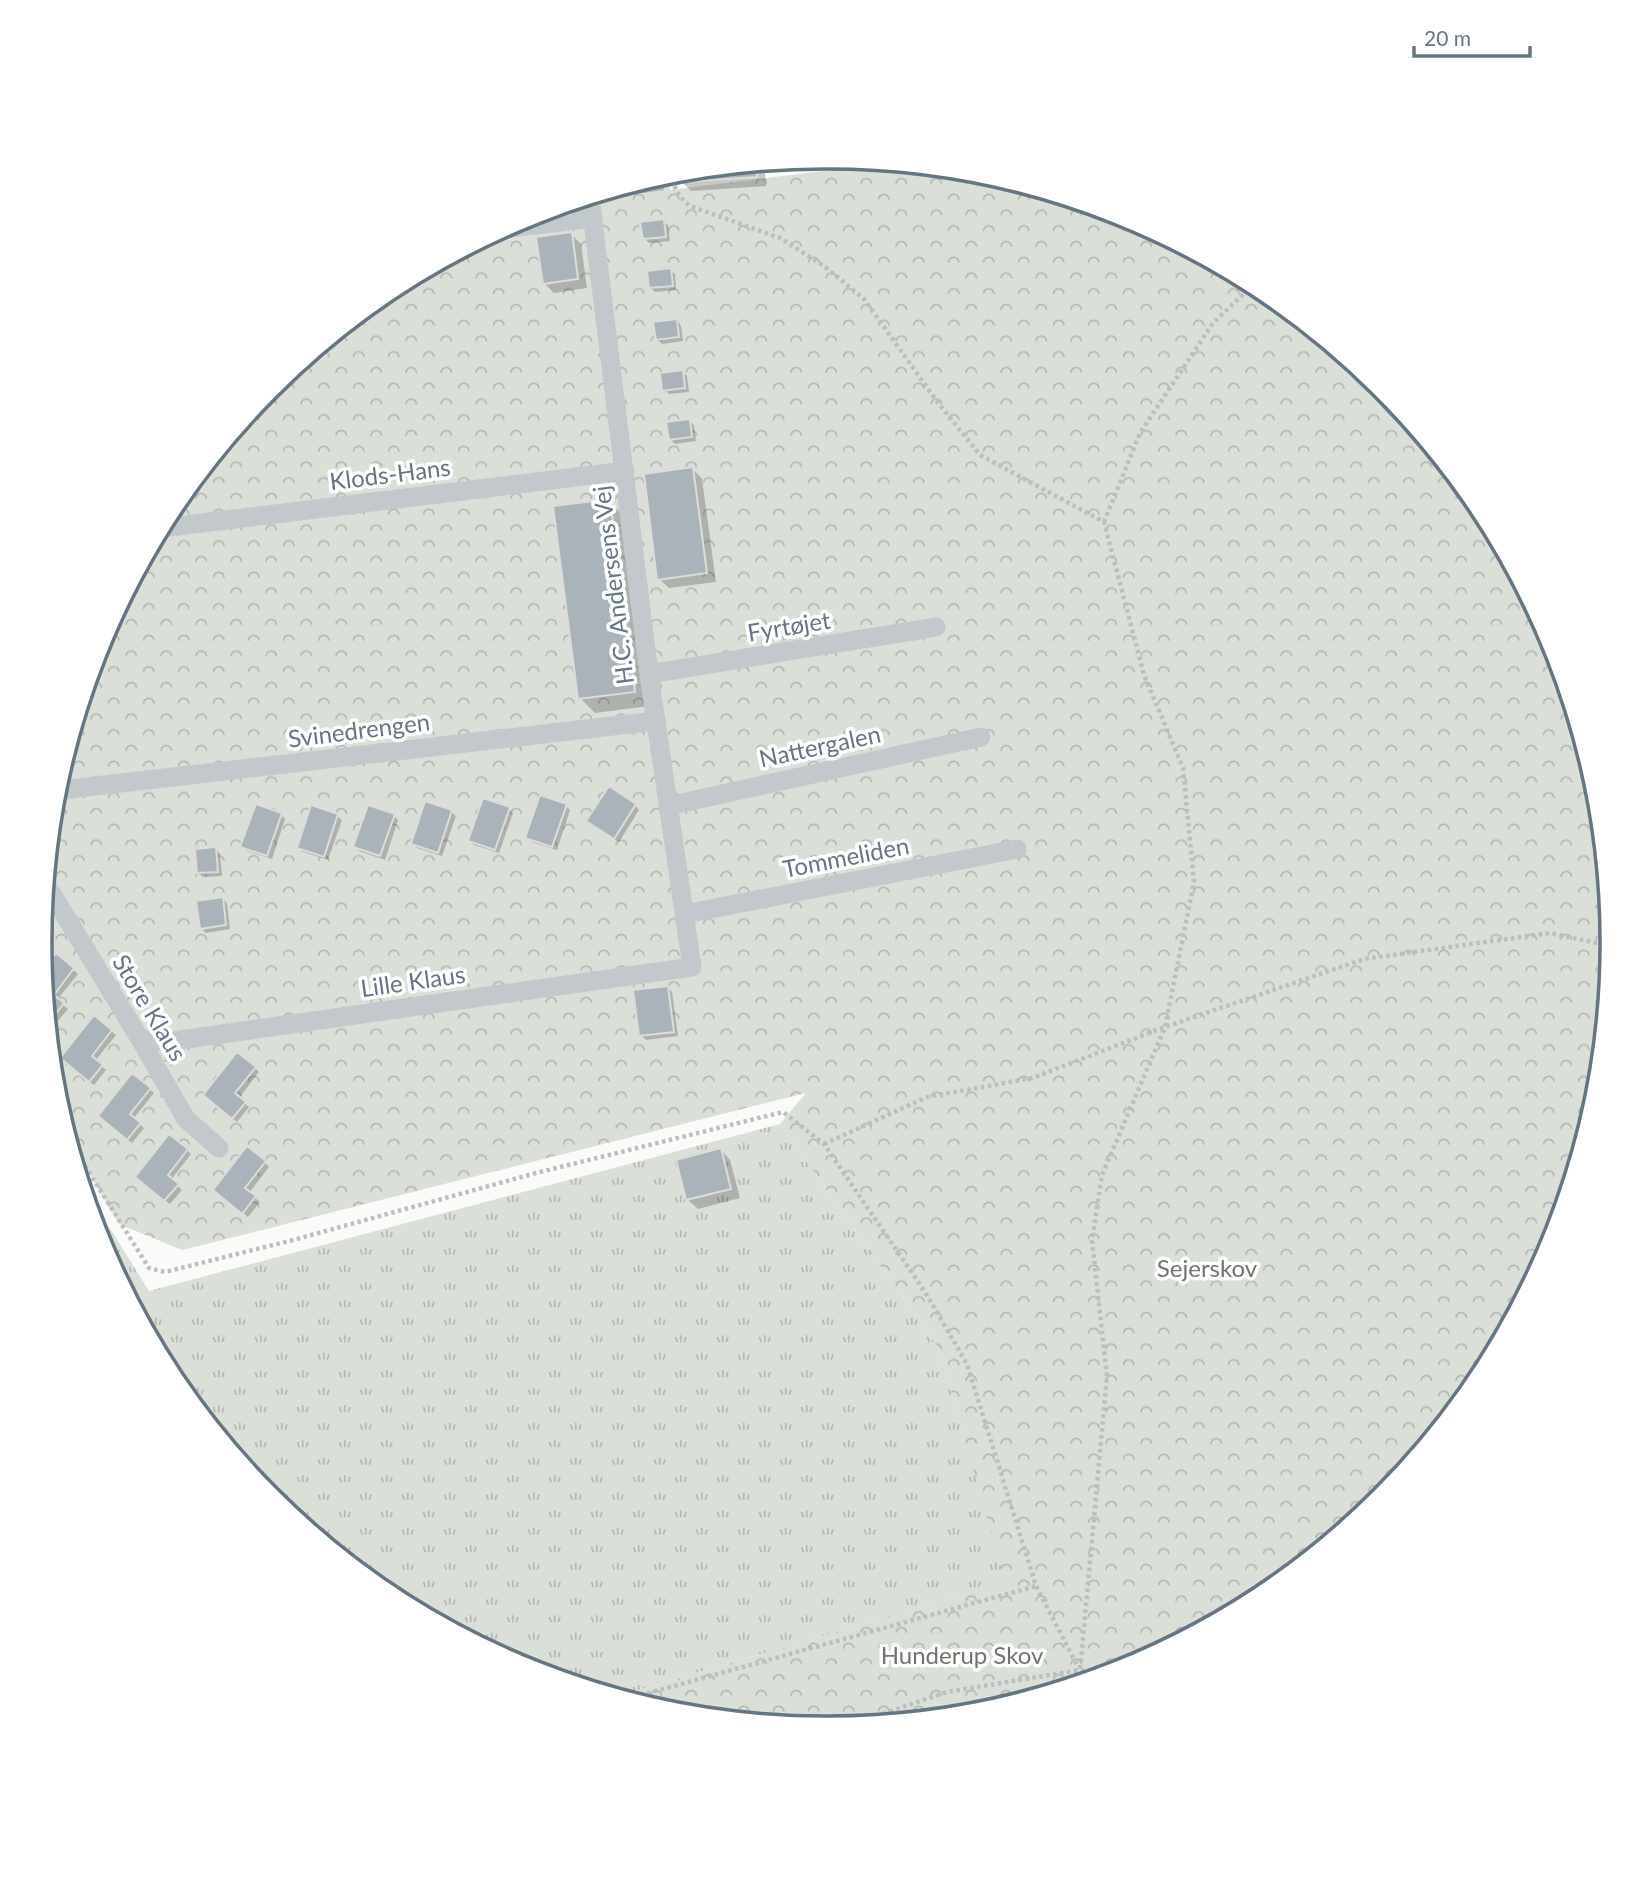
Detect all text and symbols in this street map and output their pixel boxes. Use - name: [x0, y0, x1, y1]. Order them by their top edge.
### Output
- scale bar: [1414, 14, 1530, 58]
- text: 20 m: [1424, 25, 1471, 50]
- street label: Klods-Hans: [328, 452, 452, 495]
- street label: H.C. Andersens Vej: [586, 484, 639, 686]
- street label: Fyrtøjet: [745, 605, 833, 646]
- street label: Svinedrengen: [286, 706, 431, 753]
- street label: Nattergalen: [756, 719, 883, 773]
- street label: Tommeliden: [780, 830, 911, 883]
- street label: Store Klaus: [107, 949, 193, 1066]
- street label: Lille Klaus: [359, 959, 467, 1002]
- park label: Sejerskov: [1157, 1253, 1258, 1282]
- park label: Hunderup Skov: [881, 1640, 1044, 1669]

